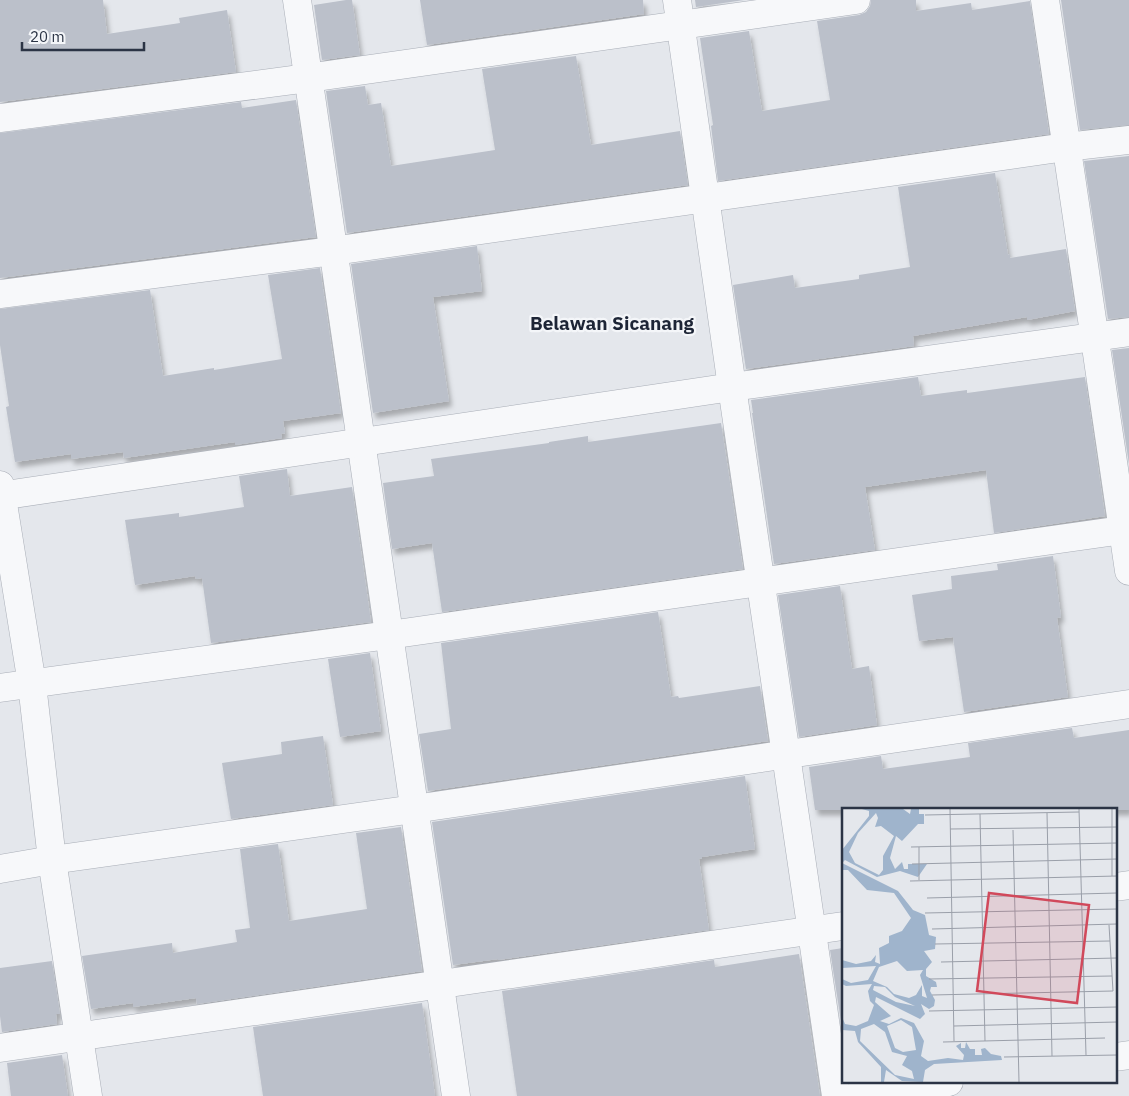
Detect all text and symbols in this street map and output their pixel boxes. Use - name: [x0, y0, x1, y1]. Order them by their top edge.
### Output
- scale bar: [22, 20, 145, 52]
- text: 20 m: [30, 27, 65, 46]
- district label: Belawan Sicanang: [530, 311, 695, 335]
- inset map: [842, 808, 1116, 1084]

